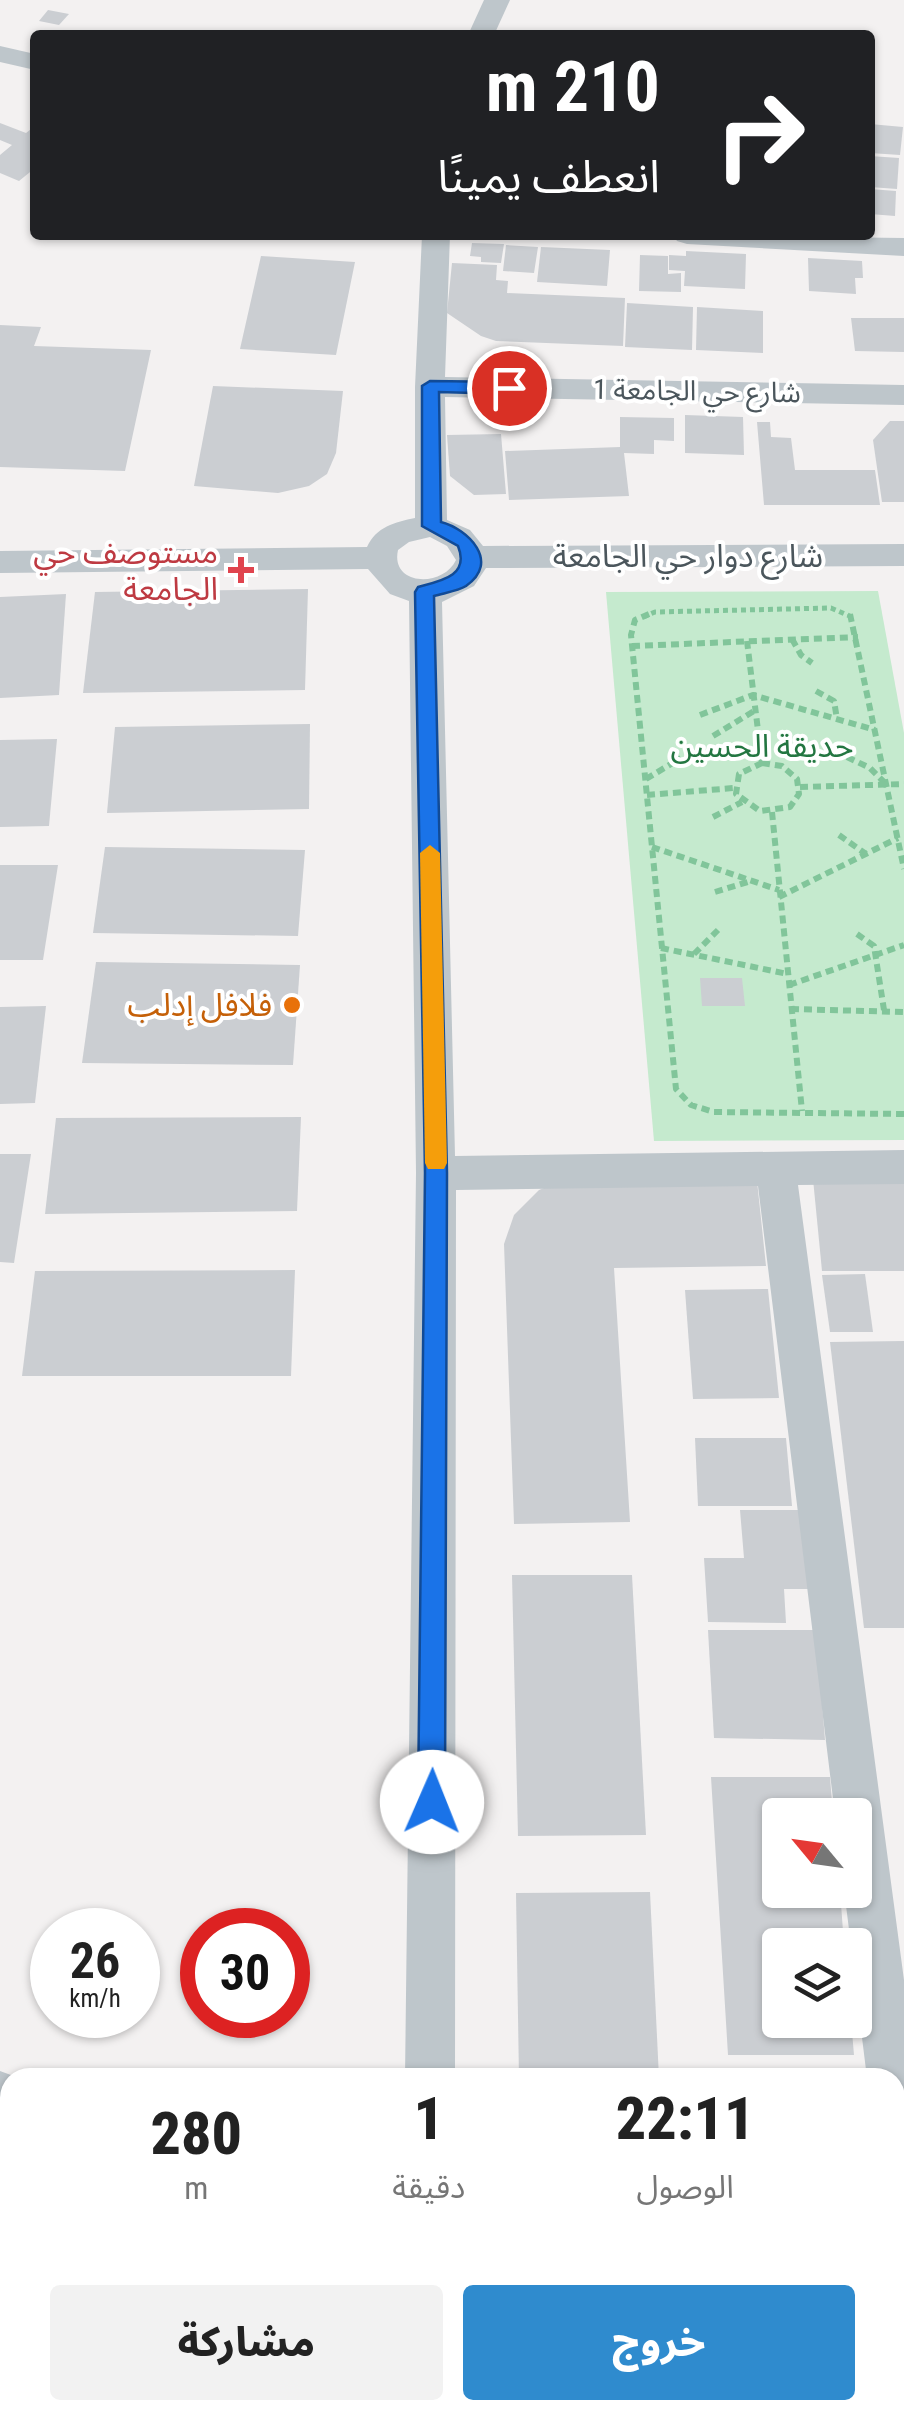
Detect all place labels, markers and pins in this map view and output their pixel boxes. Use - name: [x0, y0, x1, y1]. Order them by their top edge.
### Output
- pin: [467, 346, 552, 431]
- place label: مستوصف حي الجامعة: [33, 533, 218, 608]
- marker: مستوصف حي الجامعة: [228, 557, 254, 583]
- place label: فلافل إدلب: [127, 986, 272, 1027]
- marker: فلافل إدلب: [281, 994, 303, 1016]

